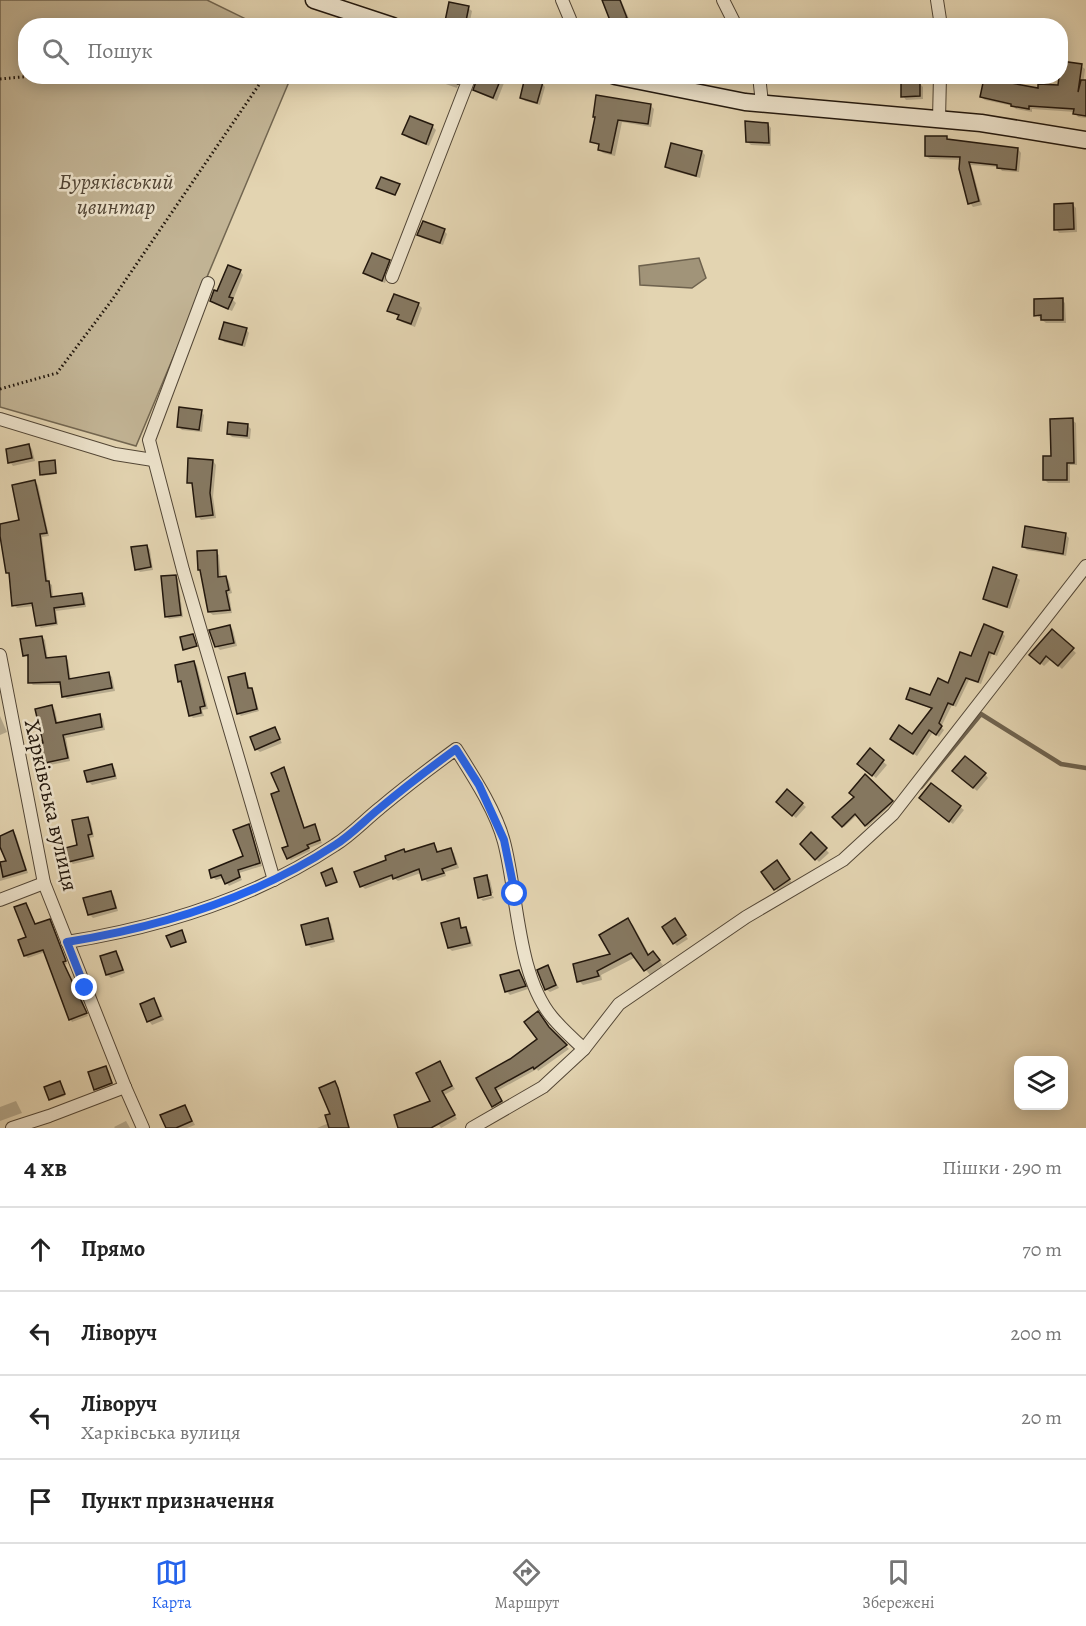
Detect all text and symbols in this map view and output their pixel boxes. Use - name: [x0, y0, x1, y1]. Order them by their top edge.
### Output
- search box: [18, 18, 1068, 84]
- icon: search: [39, 35, 72, 68]
- text: Пошук: [87, 36, 153, 66]
- park label: Буряківський цвинтар: [59, 167, 173, 222]
- street label: Харківська вулиця: [17, 716, 85, 894]
- route start: [501, 880, 527, 906]
- route end: [71, 974, 97, 1000]
- map controls: [1014, 1056, 1068, 1110]
- button: layers: [1014, 1056, 1068, 1110]
- text: 4 хв: [24, 1150, 67, 1185]
- text: Пішки · 290 m: [942, 1154, 1062, 1181]
- icon: ahead: [24, 1233, 57, 1266]
- text: Прямо: [81, 1234, 145, 1264]
- text: 70 m: [1022, 1236, 1062, 1263]
- icon: left: [24, 1317, 57, 1350]
- text: Ліворуч: [81, 1318, 157, 1348]
- text: 200 m: [1011, 1320, 1062, 1347]
- text: Ліворуч: [81, 1389, 157, 1419]
- icon: left: [24, 1401, 57, 1434]
- text: 20 m: [1021, 1404, 1062, 1431]
- text: Харківська вулиця: [81, 1419, 241, 1446]
- icon: arrive: [24, 1485, 57, 1518]
- text: Пункт призначення: [81, 1486, 274, 1516]
- tab: Карта: [151, 1556, 192, 1614]
- tab: Маршрут: [495, 1556, 559, 1614]
- tab: Збережені: [862, 1556, 935, 1614]

